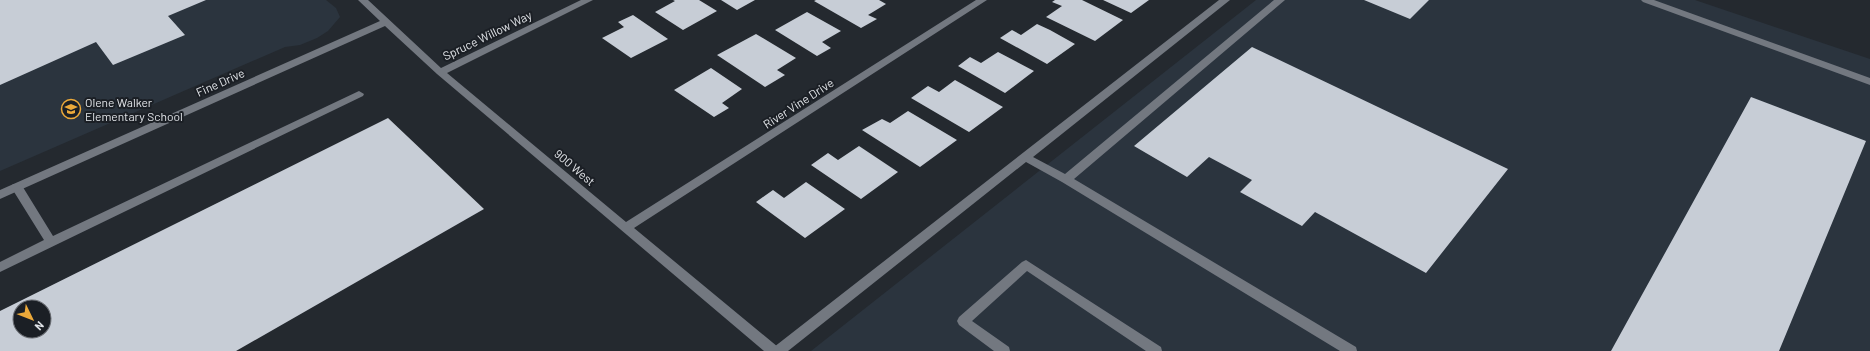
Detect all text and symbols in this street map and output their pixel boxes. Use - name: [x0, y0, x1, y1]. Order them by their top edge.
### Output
- street label: Spruce Willow Way: [440, 7, 534, 63]
- street label: Fine Drive: [193, 65, 247, 99]
- street label: River Vine Drive: [760, 75, 836, 131]
- place label: Olene Walker Elementary School: [85, 95, 183, 123]
- school or university icon: Olene Walker Elementary School: [60, 98, 82, 120]
- street label: 900 West: [552, 146, 598, 188]
- north arrow: [12, 299, 52, 339]
- text: N: [32, 319, 47, 333]

